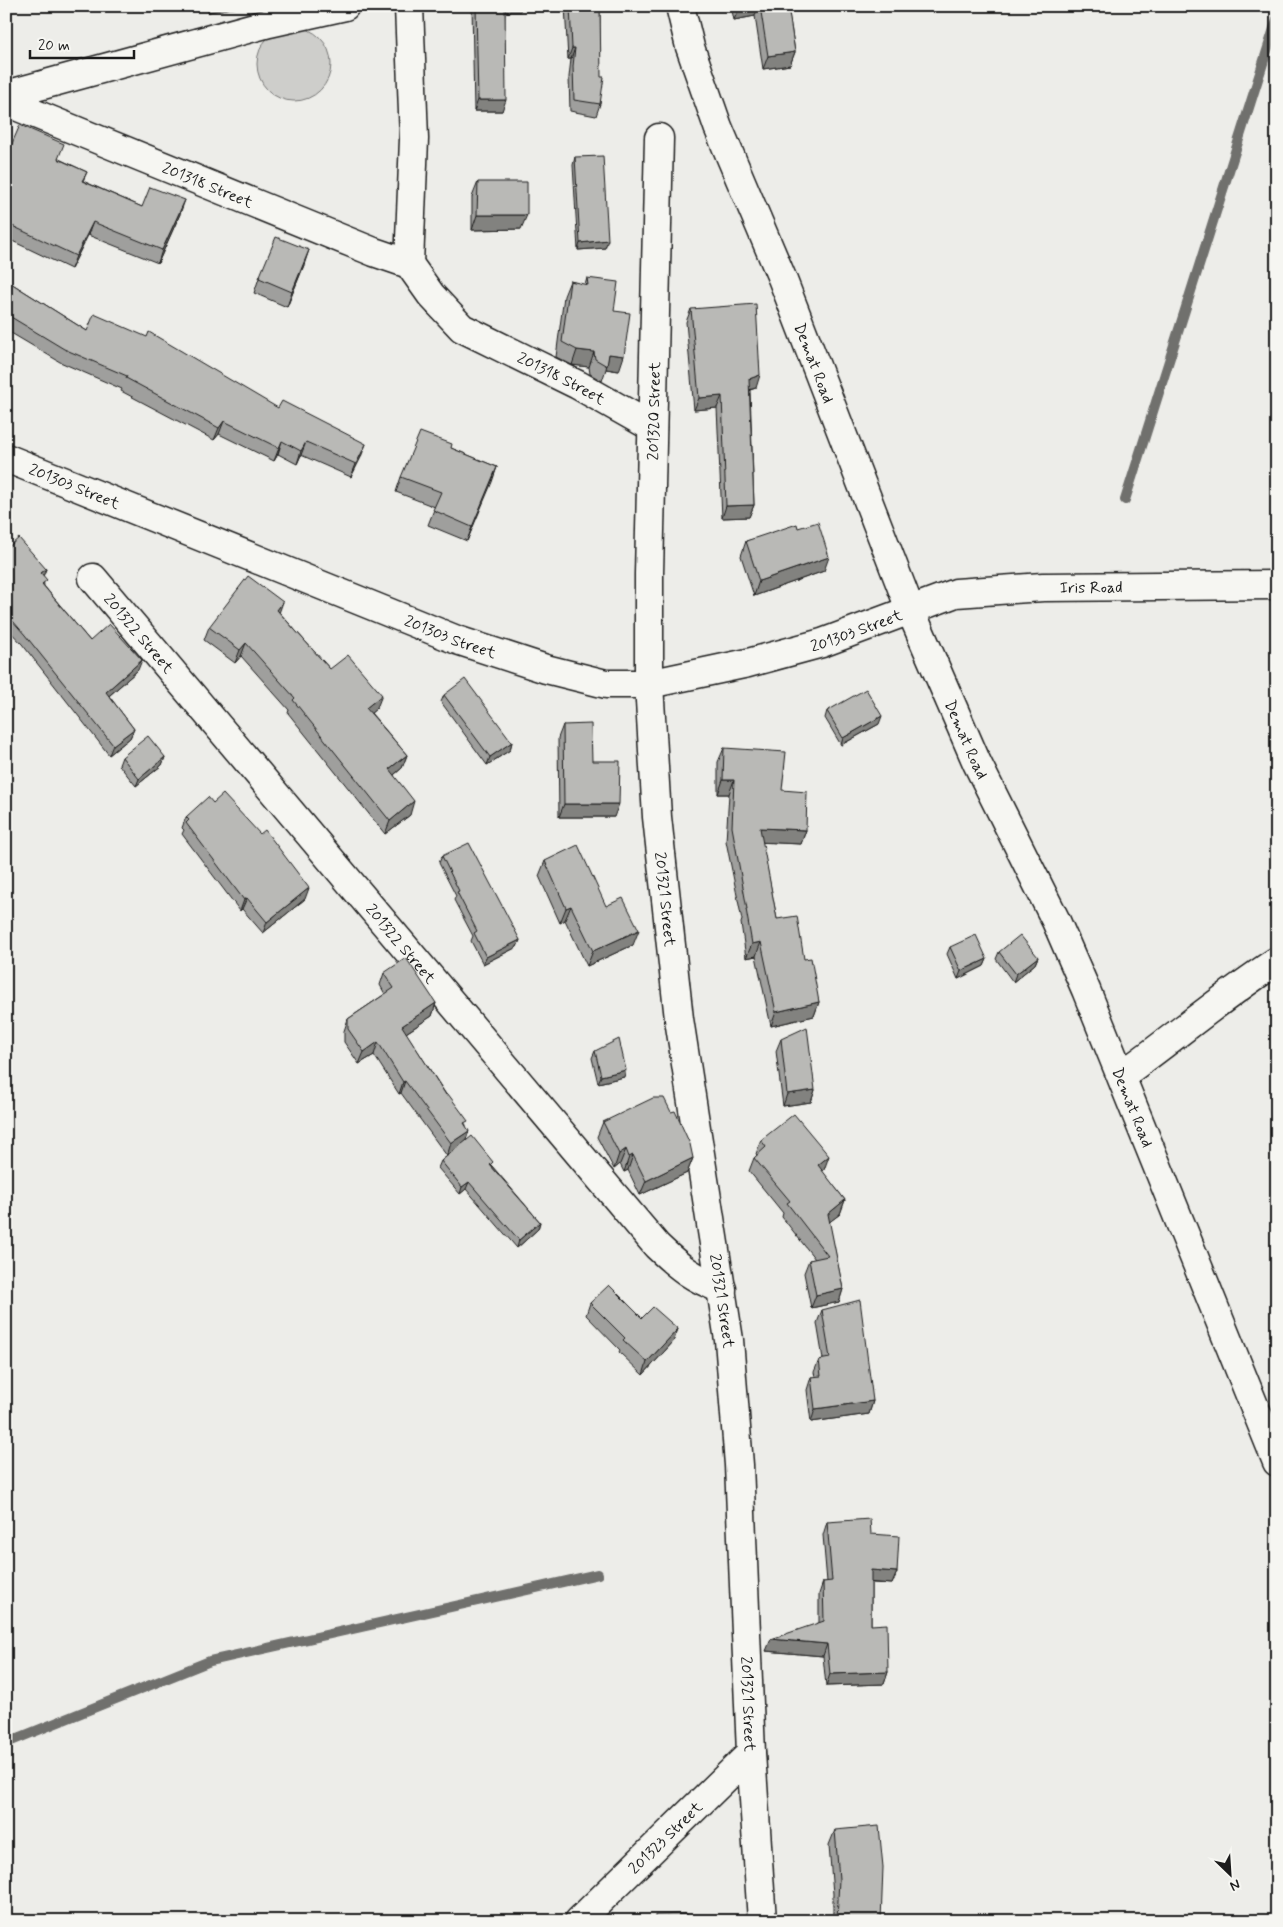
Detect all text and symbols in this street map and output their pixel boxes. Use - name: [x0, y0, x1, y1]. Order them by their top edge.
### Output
- scale bar: [30, 28, 134, 60]
- text: 20 m: [38, 36, 70, 56]
- street label: 201318 Street: [159, 158, 256, 214]
- street label: Demat Road: [788, 320, 838, 407]
- street label: 201318 Street: [513, 348, 609, 411]
- street label: 201320 Street: [643, 361, 666, 461]
- street label: 201303 Street: [25, 459, 123, 515]
- street label: Iris Road: [1060, 577, 1123, 599]
- street label: 201322 Street: [98, 590, 179, 679]
- street label: 201303 Street: [808, 605, 906, 658]
- street label: 201303 Street: [401, 611, 499, 664]
- street label: Demat Road: [939, 697, 992, 783]
- street label: 201321 Street: [649, 851, 680, 948]
- street label: 201322 Street: [360, 900, 440, 989]
- street label: Demat Road: [1106, 1065, 1158, 1151]
- street label: 201321 Street: [704, 1253, 739, 1350]
- street label: 201321 Street: [735, 1656, 760, 1753]
- street label: 201323 Street: [624, 1797, 708, 1879]
- north arrow: [1206, 1850, 1256, 1900]
- text: N: [1227, 1875, 1243, 1895]

